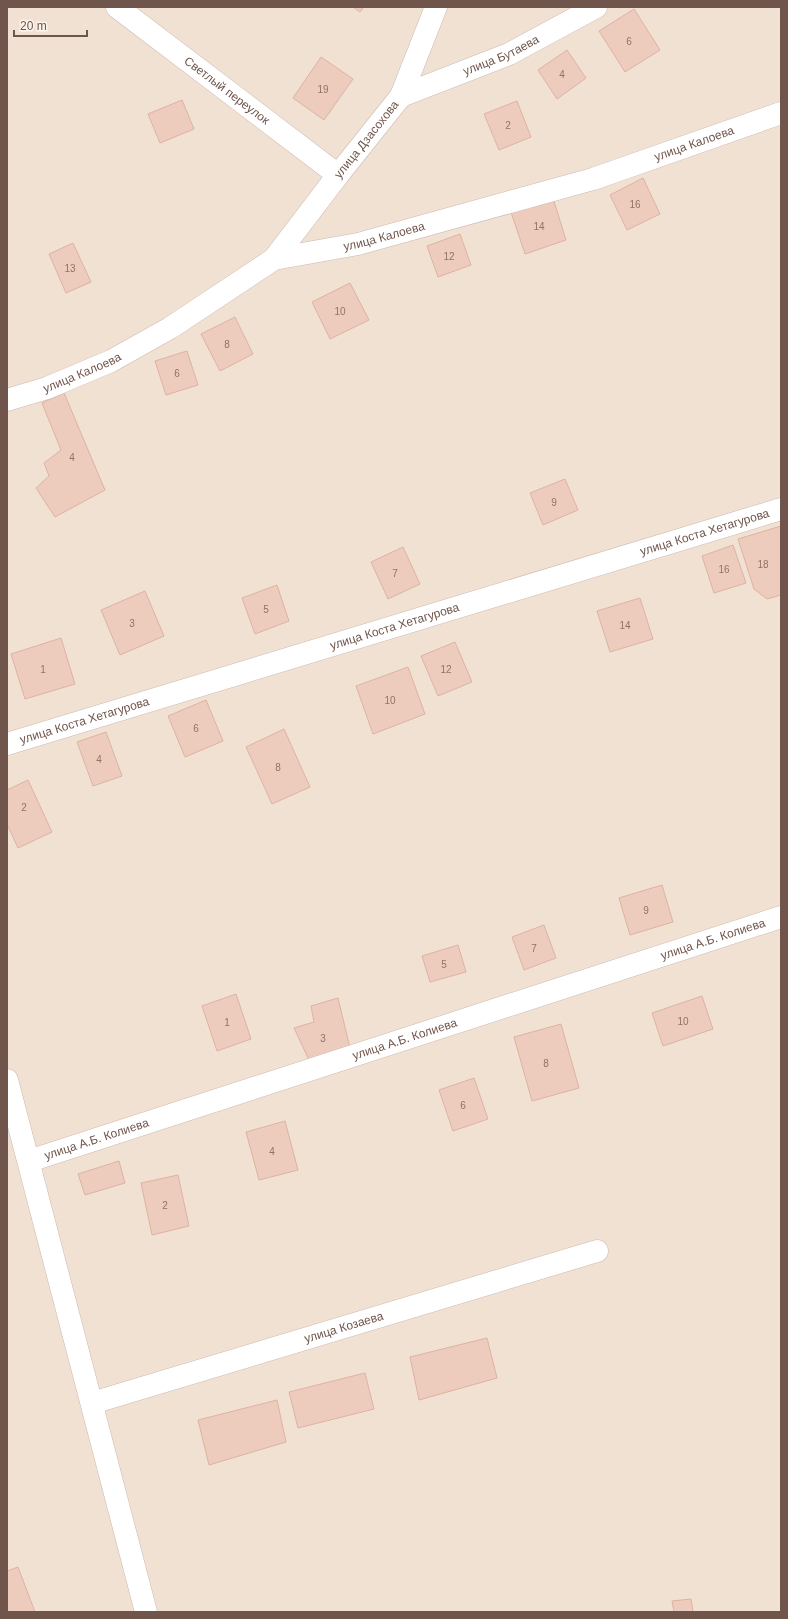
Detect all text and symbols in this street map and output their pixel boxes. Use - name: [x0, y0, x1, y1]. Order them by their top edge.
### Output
- scale bar: [14, 12, 87, 38]
- text: 20 m: [20, 19, 47, 33]
- street label: улица Бутаева: [461, 32, 542, 78]
- house number: 6: [626, 36, 632, 47]
- street label: Светлый переулок: [181, 54, 273, 128]
- house number: 4: [559, 69, 565, 80]
- house number: 19: [317, 84, 329, 95]
- street label: улица Дзасохова: [331, 98, 402, 181]
- house number: 2: [505, 120, 511, 131]
- street label: улица Калоева: [652, 123, 736, 164]
- house number: 16: [629, 199, 641, 210]
- street label: улица Калоева: [342, 219, 426, 253]
- house number: 14: [533, 221, 545, 232]
- house number: 12: [443, 251, 455, 262]
- house number: 13: [64, 263, 76, 274]
- house number: 10: [334, 306, 346, 317]
- house number: 8: [224, 339, 230, 350]
- street label: улица Калоева: [42, 350, 124, 396]
- house number: 6: [174, 368, 180, 379]
- house number: 4: [69, 452, 75, 463]
- house number: 9: [551, 497, 557, 508]
- street label: улица Коста Хетагурова: [638, 506, 771, 558]
- house number: 18: [757, 559, 769, 570]
- house number: 16: [718, 564, 730, 575]
- house number: 7: [392, 568, 398, 579]
- street label: улица Коста Хетагурова: [328, 600, 461, 653]
- house number: 5: [263, 604, 269, 615]
- house number: 3: [129, 618, 135, 629]
- house number: 14: [619, 620, 631, 631]
- house number: 1: [40, 664, 46, 675]
- house number: 12: [440, 664, 452, 675]
- street label: улица Коста Хетагурова: [18, 694, 151, 747]
- house number: 10: [384, 695, 396, 706]
- house number: 6: [193, 723, 199, 734]
- house number: 4: [96, 754, 102, 765]
- house number: 8: [275, 762, 281, 773]
- house number: 2: [21, 802, 27, 813]
- house number: 9: [643, 905, 649, 916]
- street label: улица А.Б. Колиева: [659, 916, 767, 963]
- house number: 7: [531, 943, 537, 954]
- house number: 5: [441, 959, 447, 970]
- street label: улица А.Б. Колиева: [351, 1016, 459, 1063]
- house number: 10: [677, 1016, 689, 1027]
- house number: 1: [224, 1017, 230, 1028]
- house number: 3: [320, 1033, 326, 1044]
- house number: 8: [543, 1058, 549, 1069]
- house number: 6: [460, 1100, 466, 1111]
- street label: улица А.Б. Колиева: [43, 1116, 151, 1163]
- house number: 4: [269, 1146, 275, 1157]
- house number: 2: [162, 1200, 168, 1211]
- street label: улица Козаева: [303, 1309, 385, 1346]

